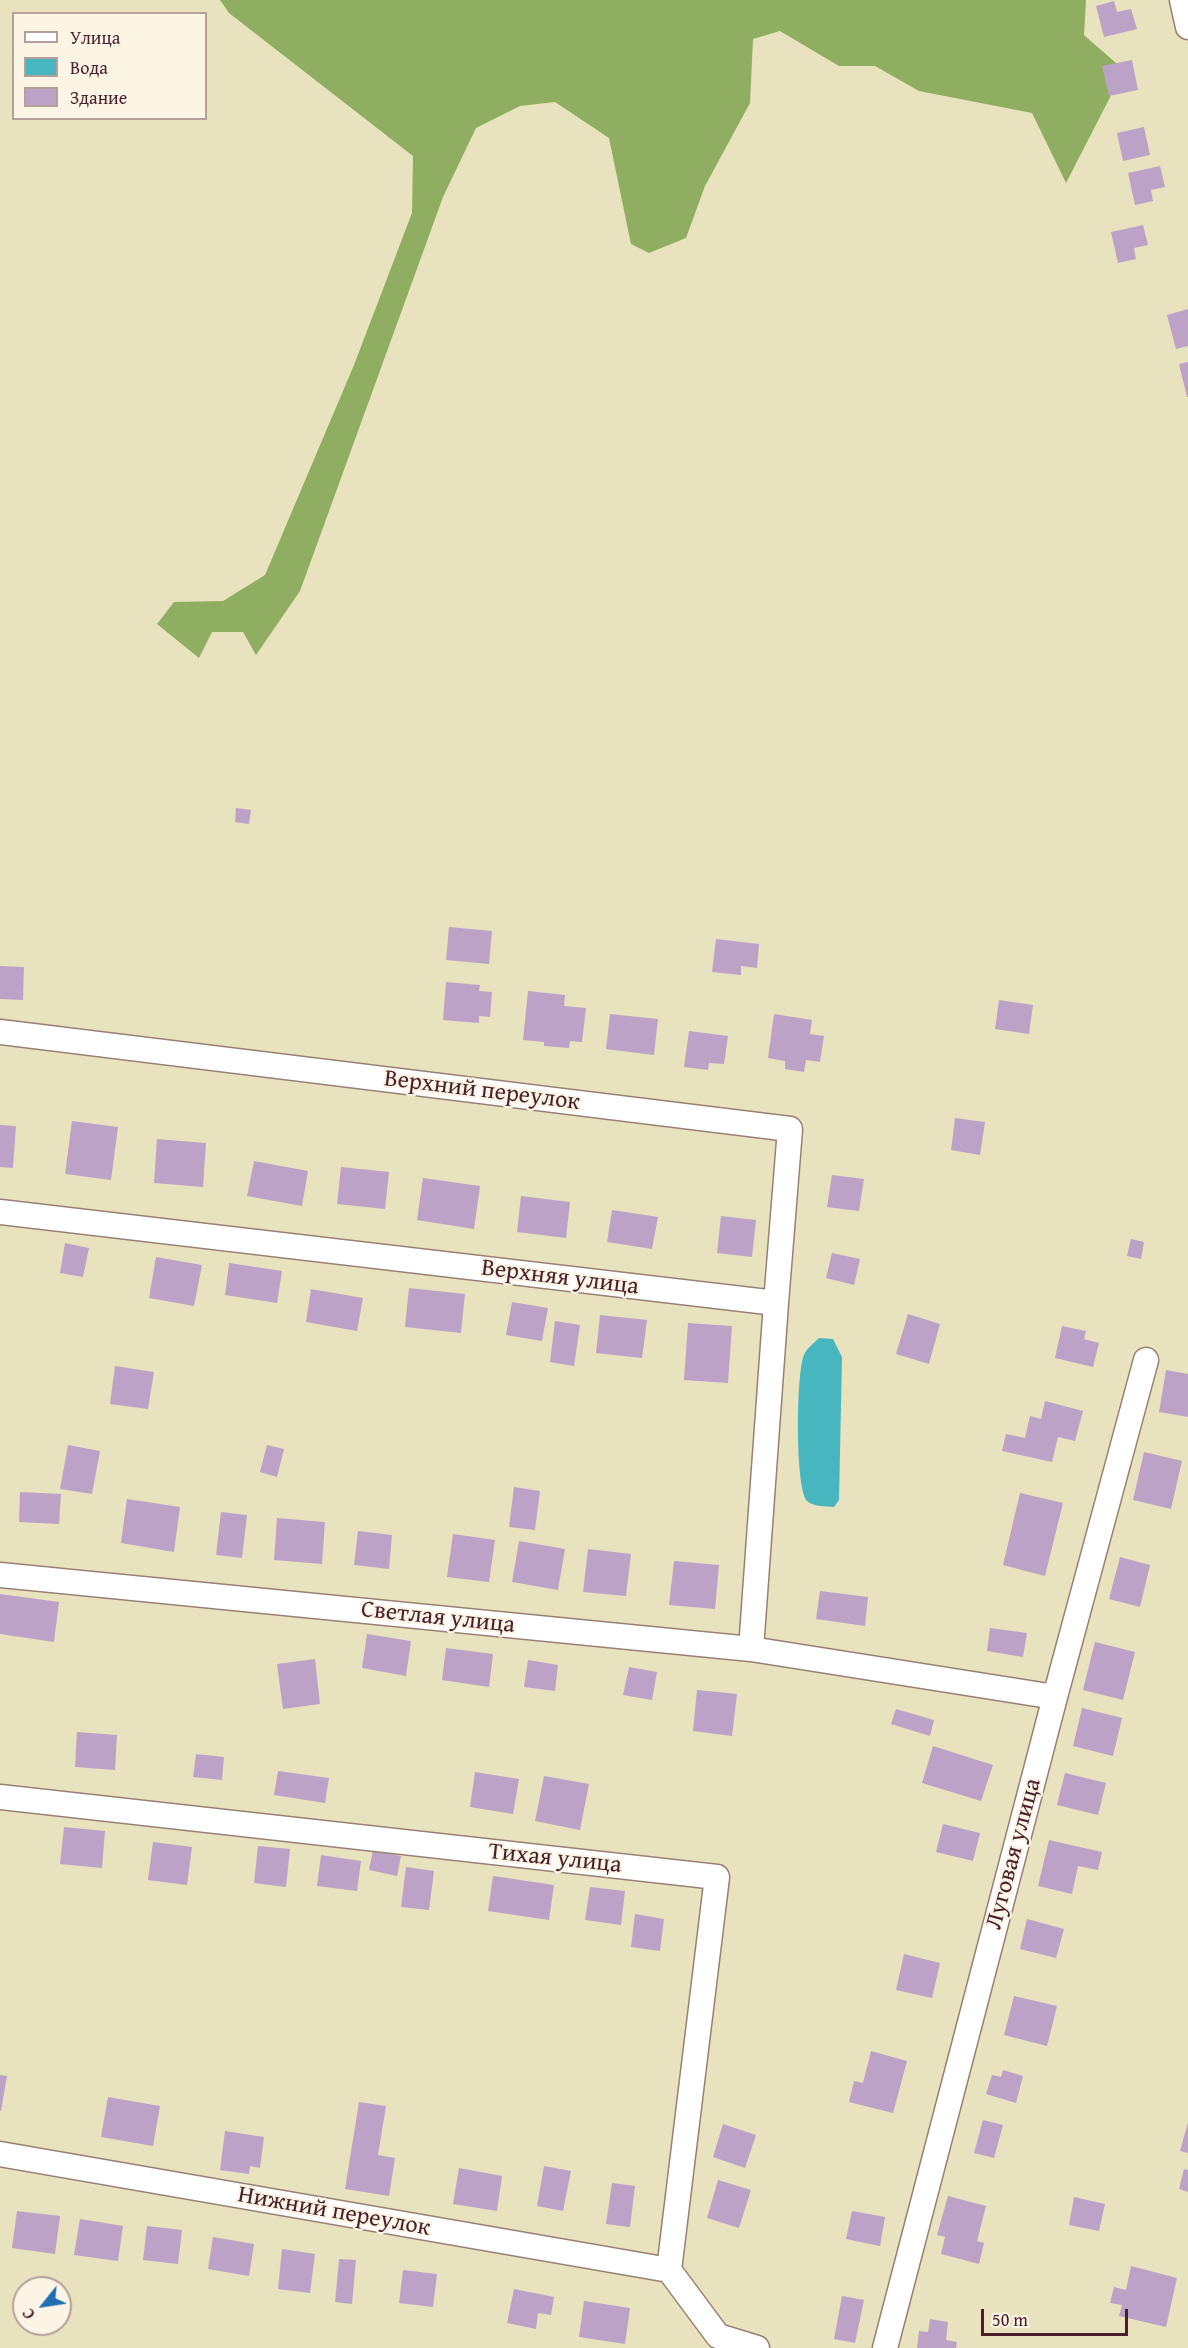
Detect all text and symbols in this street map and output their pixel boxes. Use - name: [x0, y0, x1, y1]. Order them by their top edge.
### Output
- legend: [12, 12, 207, 120]
- text: Улица: [70, 24, 120, 51]
- text: Вода: [70, 54, 108, 81]
- text: Здание: [70, 84, 127, 111]
- street label: Верхний переулок: [382, 1065, 582, 1117]
- street label: Верхняя улица: [480, 1254, 640, 1302]
- street label: Светлая улица: [360, 1596, 516, 1640]
- street label: Луговая улица: [980, 1775, 1048, 1933]
- street label: Тихая улица: [487, 1838, 623, 1880]
- street label: Нижний переулок: [236, 2181, 432, 2243]
- north arrow: [12, 2276, 72, 2336]
- scale bar: [984, 2297, 1131, 2335]
- text: С: [15, 2304, 41, 2324]
- text: 50 m: [992, 2306, 1028, 2333]

